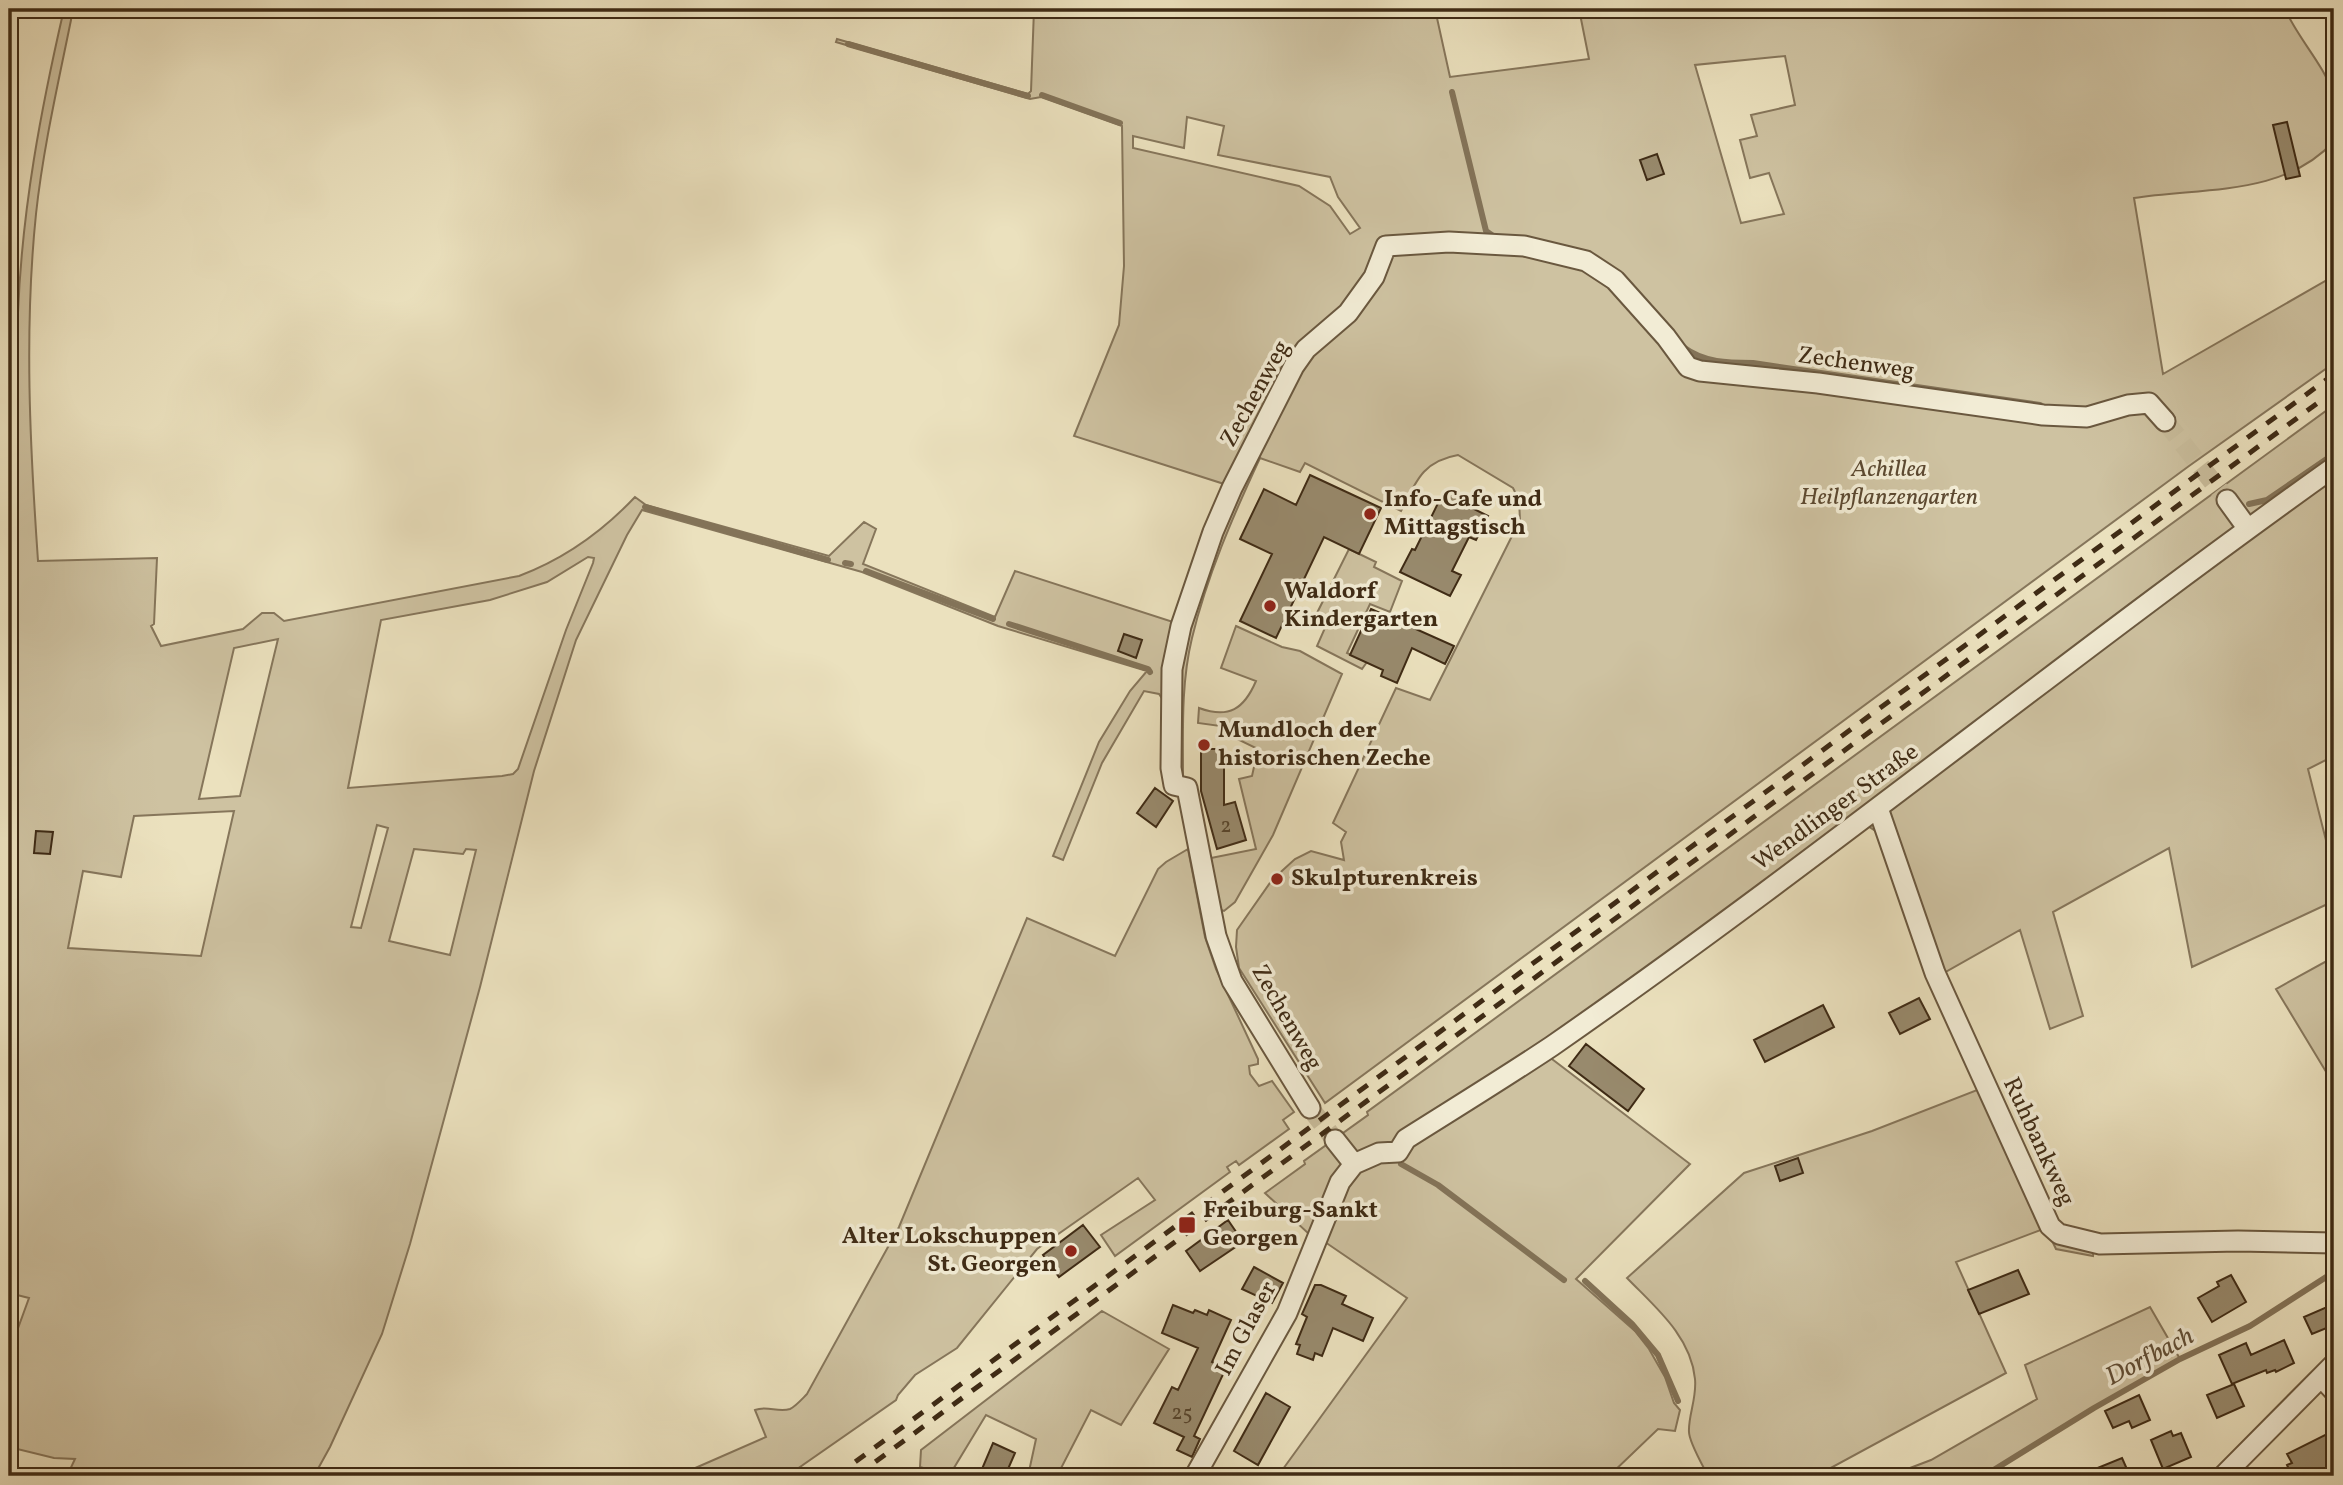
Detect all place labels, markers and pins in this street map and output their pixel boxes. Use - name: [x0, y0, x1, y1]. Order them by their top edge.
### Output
- place label: Info-Cafe und Mittagstisch: [1384, 483, 1543, 545]
- marker: Info-Cafe und Mittagstisch: [1362, 506, 1378, 522]
- place label: Waldorf Kindergarten: [1284, 575, 1438, 637]
- marker: Waldorf Kindergarten: [1262, 598, 1278, 614]
- place label: Mundloch der historischen Zeche: [1218, 714, 1431, 776]
- marker: Mundloch der historischen Zeche: [1196, 737, 1212, 753]
- place label: Skulpturenkreis: [1291, 862, 1478, 896]
- marker: Skulpturenkreis: [1269, 871, 1285, 887]
- place label: Freiburg-Sankt Georgen: [1203, 1194, 1378, 1256]
- marker: Freiburg-Sankt Georgen: [1177, 1215, 1197, 1235]
- place label: Alter Lokschuppen St. Georgen: [842, 1220, 1057, 1282]
- marker: Alter Lokschuppen St. Georgen: [1063, 1243, 1079, 1259]

